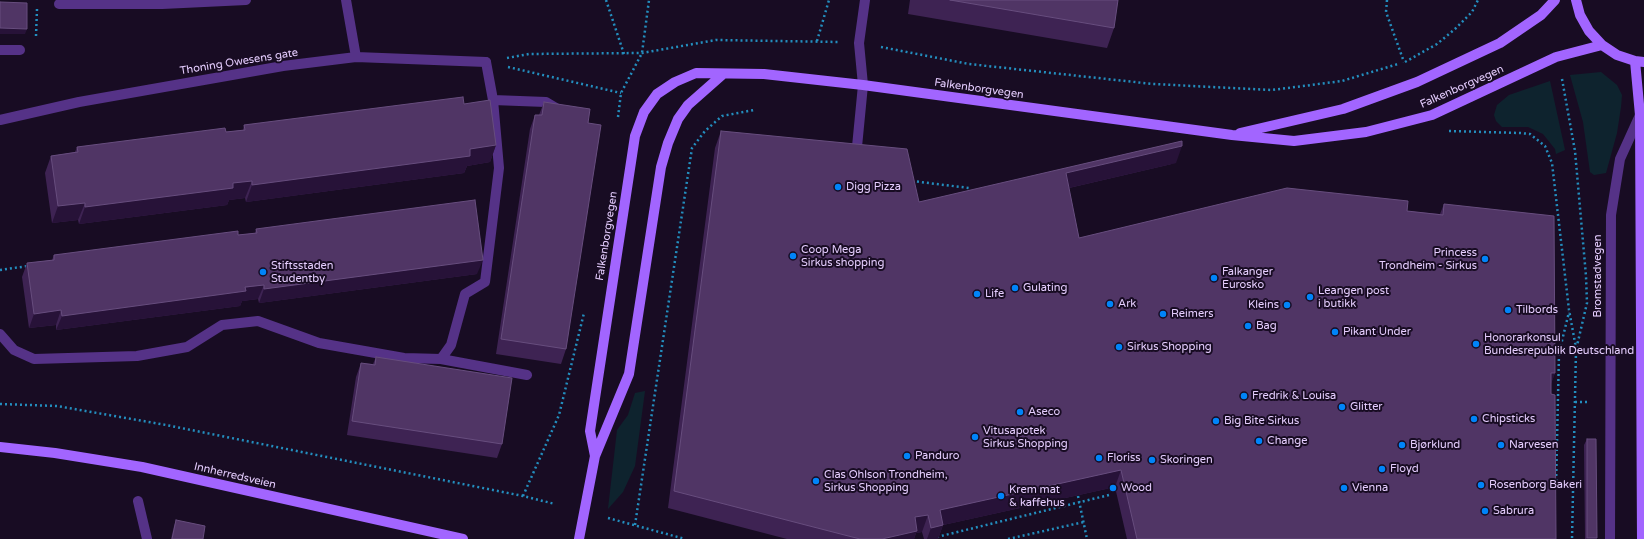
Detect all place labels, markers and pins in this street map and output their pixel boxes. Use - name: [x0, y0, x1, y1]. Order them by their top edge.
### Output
- place label: Digg Pizza: [846, 180, 901, 194]
- marker: Digg Pizza: [833, 182, 843, 192]
- place label: Coop Mega Sirkus shopping: [801, 243, 884, 269]
- place label: Princess Trondheim - Sirkus: [1379, 246, 1477, 272]
- marker: Coop Mega Sirkus shopping: [788, 251, 798, 261]
- marker: Princess Trondheim - Sirkus: [1480, 254, 1490, 264]
- place label: Stiftsstaden Studentby: [271, 259, 334, 285]
- place label: Falkanger Eurosko: [1222, 265, 1273, 291]
- marker: Stiftsstaden Studentby: [258, 267, 268, 277]
- marker: Falkanger Eurosko: [1209, 273, 1219, 283]
- place label: Gulating: [1023, 281, 1067, 295]
- marker: Gulating: [1010, 283, 1020, 293]
- place label: Leangen post i butikk: [1318, 284, 1389, 310]
- place label: Life: [985, 287, 1004, 301]
- marker: Life: [972, 289, 982, 299]
- marker: Leangen post i butikk: [1305, 292, 1315, 302]
- place label: Ark: [1118, 297, 1136, 311]
- place label: Kleins: [1248, 298, 1279, 312]
- marker: Ark: [1105, 299, 1115, 309]
- marker: Kleins: [1282, 300, 1292, 310]
- place label: Tilbords: [1516, 303, 1558, 317]
- marker: Tilbords: [1503, 305, 1513, 315]
- place label: Reimers: [1171, 307, 1214, 321]
- marker: Reimers: [1158, 309, 1168, 319]
- place label: Bag: [1256, 319, 1277, 333]
- marker: Bag: [1243, 321, 1253, 331]
- place label: Pikant Under: [1343, 325, 1411, 339]
- marker: Pikant Under: [1330, 327, 1340, 337]
- place label: Honorarkonsul Bundesrepublik Deutschland: [1484, 331, 1634, 357]
- marker: Honorarkonsul Bundesrepublik Deutschland: [1471, 339, 1481, 349]
- place label: Sirkus Shopping: [1127, 340, 1212, 354]
- marker: Sirkus Shopping: [1114, 342, 1124, 352]
- place label: Fredrik & Louisa: [1252, 389, 1336, 403]
- marker: Fredrik & Louisa: [1239, 391, 1249, 401]
- place label: Glitter: [1350, 400, 1383, 414]
- marker: Glitter: [1337, 402, 1347, 412]
- place label: Aseco: [1028, 405, 1060, 419]
- marker: Aseco: [1015, 407, 1025, 417]
- place label: Chipsticks: [1482, 412, 1535, 426]
- place label: Big Bite Sirkus: [1224, 414, 1299, 428]
- marker: Chipsticks: [1469, 414, 1479, 424]
- marker: Big Bite Sirkus: [1211, 416, 1221, 426]
- place label: Vitusapotek Sirkus Shopping: [983, 424, 1068, 450]
- marker: Vitusapotek Sirkus Shopping: [970, 432, 980, 442]
- place label: Change: [1267, 434, 1307, 448]
- marker: Change: [1254, 436, 1264, 446]
- place label: Bjørklund: [1410, 438, 1460, 452]
- place label: Narvesen: [1509, 438, 1558, 452]
- marker: Bjørklund: [1397, 440, 1407, 450]
- marker: Narvesen: [1496, 440, 1506, 450]
- place label: Panduro: [915, 449, 959, 463]
- marker: Panduro: [902, 451, 912, 461]
- place label: Floriss: [1107, 451, 1141, 465]
- marker: Floriss: [1094, 453, 1104, 463]
- place label: Skoringen: [1160, 453, 1213, 467]
- marker: Skoringen: [1147, 455, 1157, 465]
- place label: Floyd: [1390, 462, 1419, 476]
- marker: Floyd: [1377, 464, 1387, 474]
- place label: Clas Ohlson Trondheim, Sirkus Shopping: [824, 468, 948, 494]
- marker: Clas Ohlson Trondheim, Sirkus Shopping: [811, 476, 821, 486]
- place label: Rosenborg Bakeri: [1489, 478, 1582, 492]
- marker: Rosenborg Bakeri: [1476, 480, 1486, 490]
- place label: Wood: [1121, 481, 1152, 495]
- place label: Vienna: [1352, 481, 1388, 495]
- place label: Krem mat & kaffehus: [1009, 483, 1065, 509]
- marker: Wood: [1108, 483, 1118, 493]
- marker: Vienna: [1339, 483, 1349, 493]
- marker: Krem mat & kaffehus: [996, 491, 1006, 501]
- place label: Sabrura: [1493, 504, 1534, 518]
- marker: Sabrura: [1480, 506, 1490, 516]

